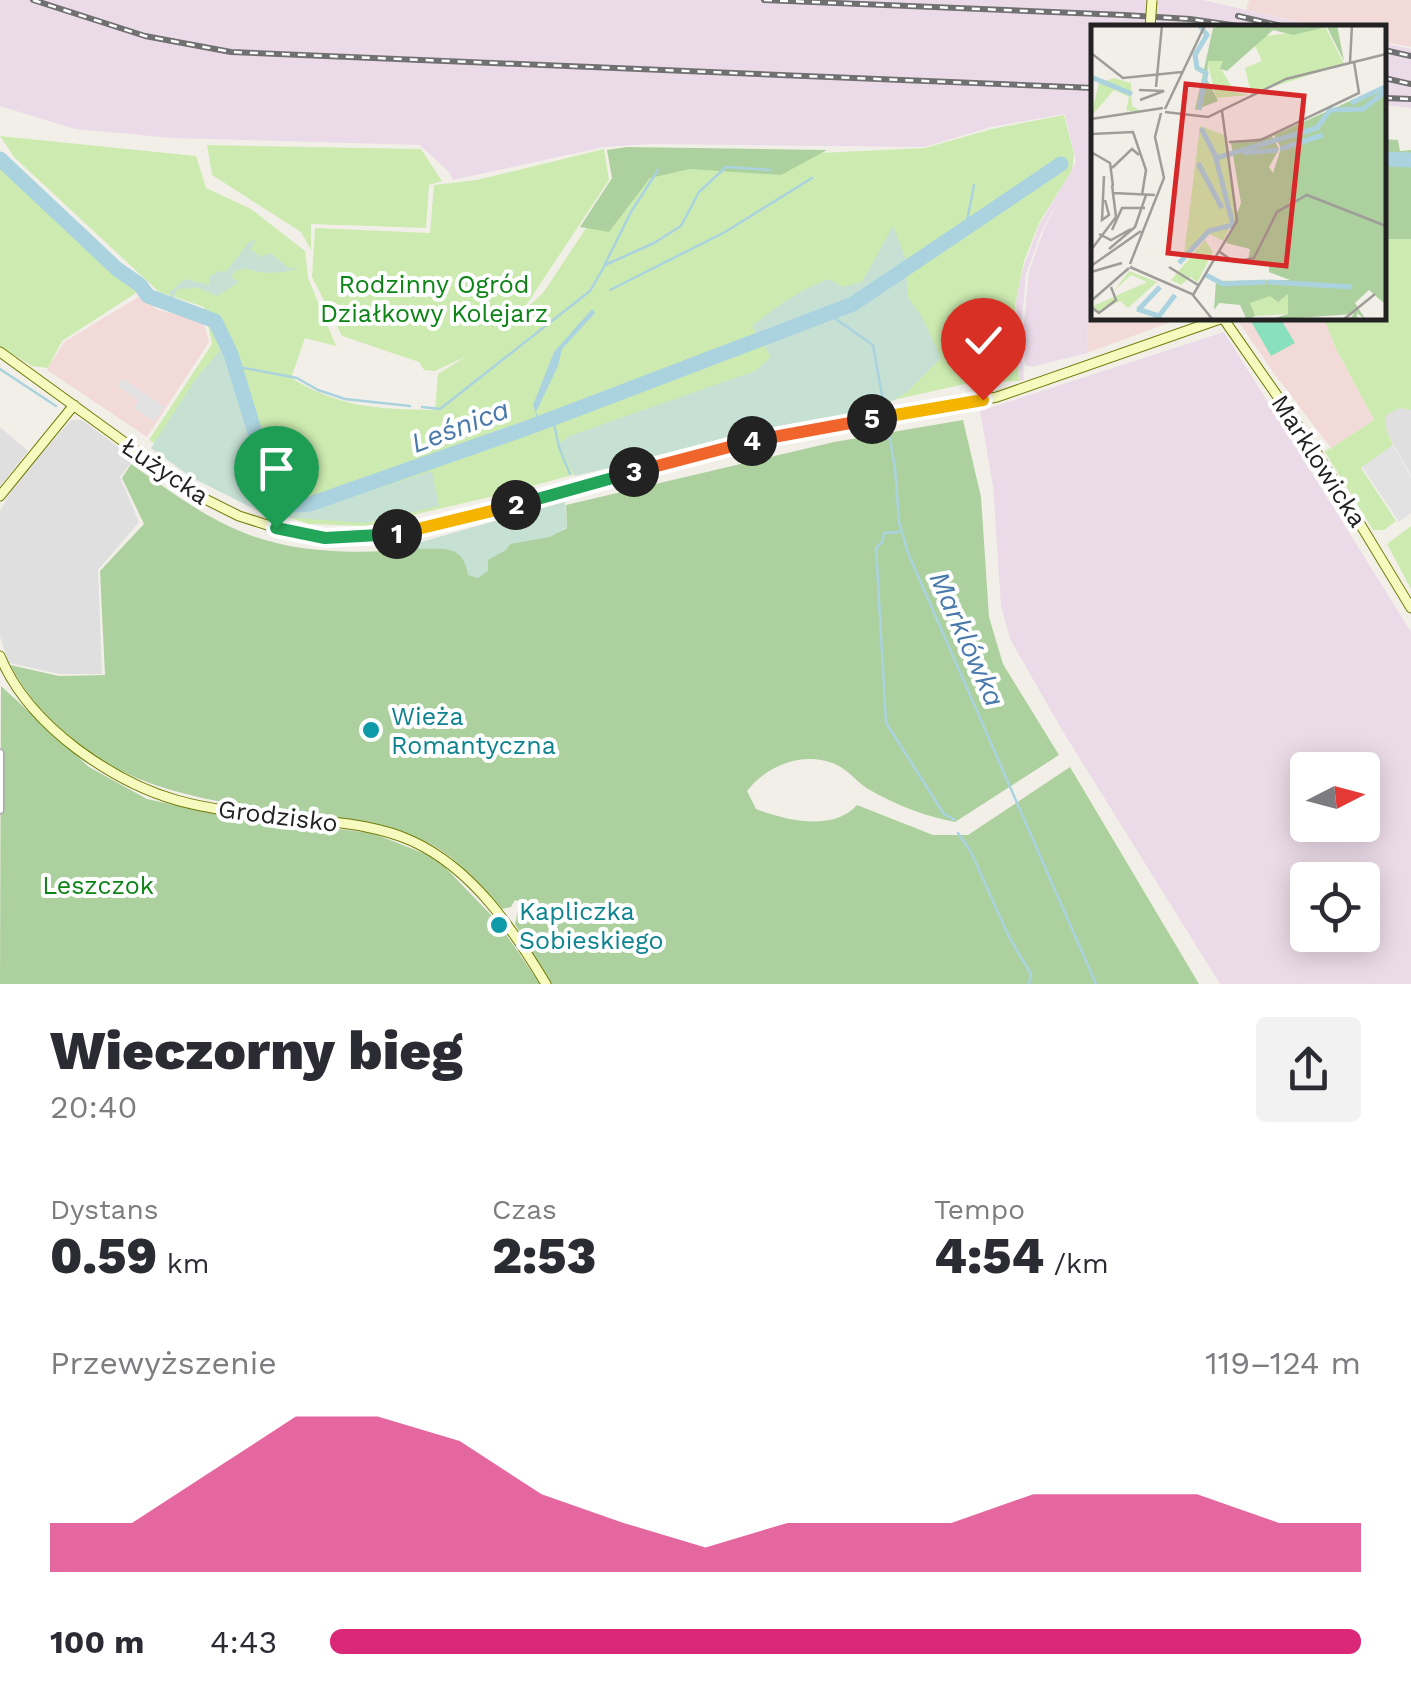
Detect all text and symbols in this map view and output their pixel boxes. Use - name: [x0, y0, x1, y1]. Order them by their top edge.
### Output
- inset map: [1091, 25, 1386, 320]
- park label: Rodzinny Ogród Działkowy Kolejarz: [320, 270, 548, 328]
- pin: [941, 298, 1026, 401]
- icon: check: [956, 313, 1011, 368]
- street label: Marklowicka: [1266, 390, 1372, 532]
- water label: Leśnica: [406, 392, 514, 460]
- pin: 5: [847, 394, 897, 444]
- text: 5: [864, 402, 880, 435]
- pin: 4: [727, 416, 777, 466]
- text: 4: [743, 424, 761, 457]
- pin: [234, 426, 319, 529]
- street label: Łużycka: [116, 431, 214, 511]
- icon: arrive: [249, 441, 304, 496]
- pin: 3: [609, 447, 659, 497]
- text: 3: [626, 455, 642, 488]
- pin: 2: [491, 480, 541, 530]
- text: 2: [508, 488, 524, 521]
- pin: 1: [372, 509, 422, 559]
- text: 1: [391, 517, 403, 550]
- water label: Marklówka: [923, 566, 1011, 712]
- place label: Wieża Romantyczna: [391, 702, 556, 760]
- marker: Wieża Romantyczna: [360, 719, 382, 741]
- north arrow: [1290, 752, 1380, 842]
- map controls: [1290, 752, 1380, 952]
- street label: Grodzisko: [216, 794, 340, 838]
- button: locate: [1290, 862, 1380, 952]
- park label: Leszczok: [42, 871, 154, 900]
- place label: Kapliczka Sobieskiego: [519, 897, 664, 955]
- marker: Kapliczka Sobieskiego: [488, 914, 510, 936]
- button: share: [1256, 1017, 1361, 1122]
- text: Wieczorny bieg: [50, 1018, 463, 1082]
- text: 20:40: [50, 1088, 138, 1126]
- text: Dystans: [50, 1193, 159, 1226]
- text: Czas: [492, 1193, 557, 1226]
- text: Tempo: [934, 1193, 1025, 1226]
- text: 0.59: [50, 1226, 157, 1285]
- text: 2:53: [492, 1226, 596, 1285]
- text: 4:54: [934, 1226, 1044, 1285]
- text: km: [157, 1247, 209, 1280]
- text: /km: [1044, 1247, 1109, 1280]
- text: Przewyższenie: [50, 1344, 277, 1382]
- text: 119–124 m: [1205, 1344, 1361, 1382]
- text: 100 m: [50, 1623, 144, 1661]
- text: 4:43: [210, 1623, 277, 1661]

